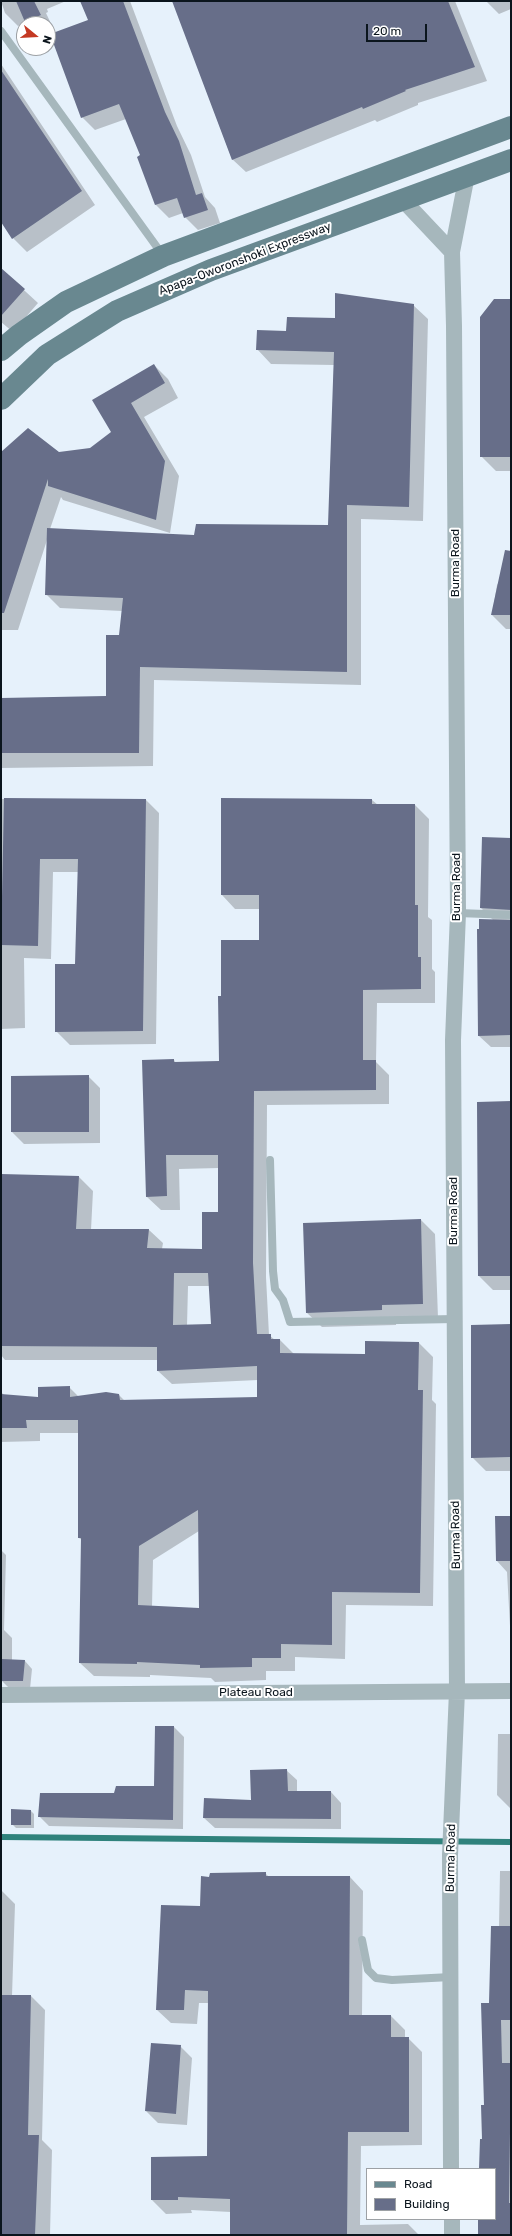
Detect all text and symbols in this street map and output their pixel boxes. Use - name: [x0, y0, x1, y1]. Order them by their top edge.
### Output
- north arrow: [16, 16, 56, 56]
- scale bar: [368, 16, 429, 42]
- text: 20 m: [373, 24, 401, 38]
- text: N: [40, 34, 54, 45]
- street label: Apapa-Oworonshoki Expressway: [157, 219, 333, 299]
- street label: Burma Road: [449, 529, 463, 597]
- street label: Burma Road: [450, 853, 464, 921]
- street label: Burma Road: [447, 1177, 461, 1245]
- street label: Burma Road: [448, 1501, 464, 1569]
- street label: Plateau Road: [219, 1686, 293, 1700]
- street label: Burma Road: [443, 1824, 459, 1892]
- legend: [366, 2168, 496, 2220]
- text: Road: [404, 2177, 432, 2191]
- text: Building: [404, 2197, 450, 2211]

